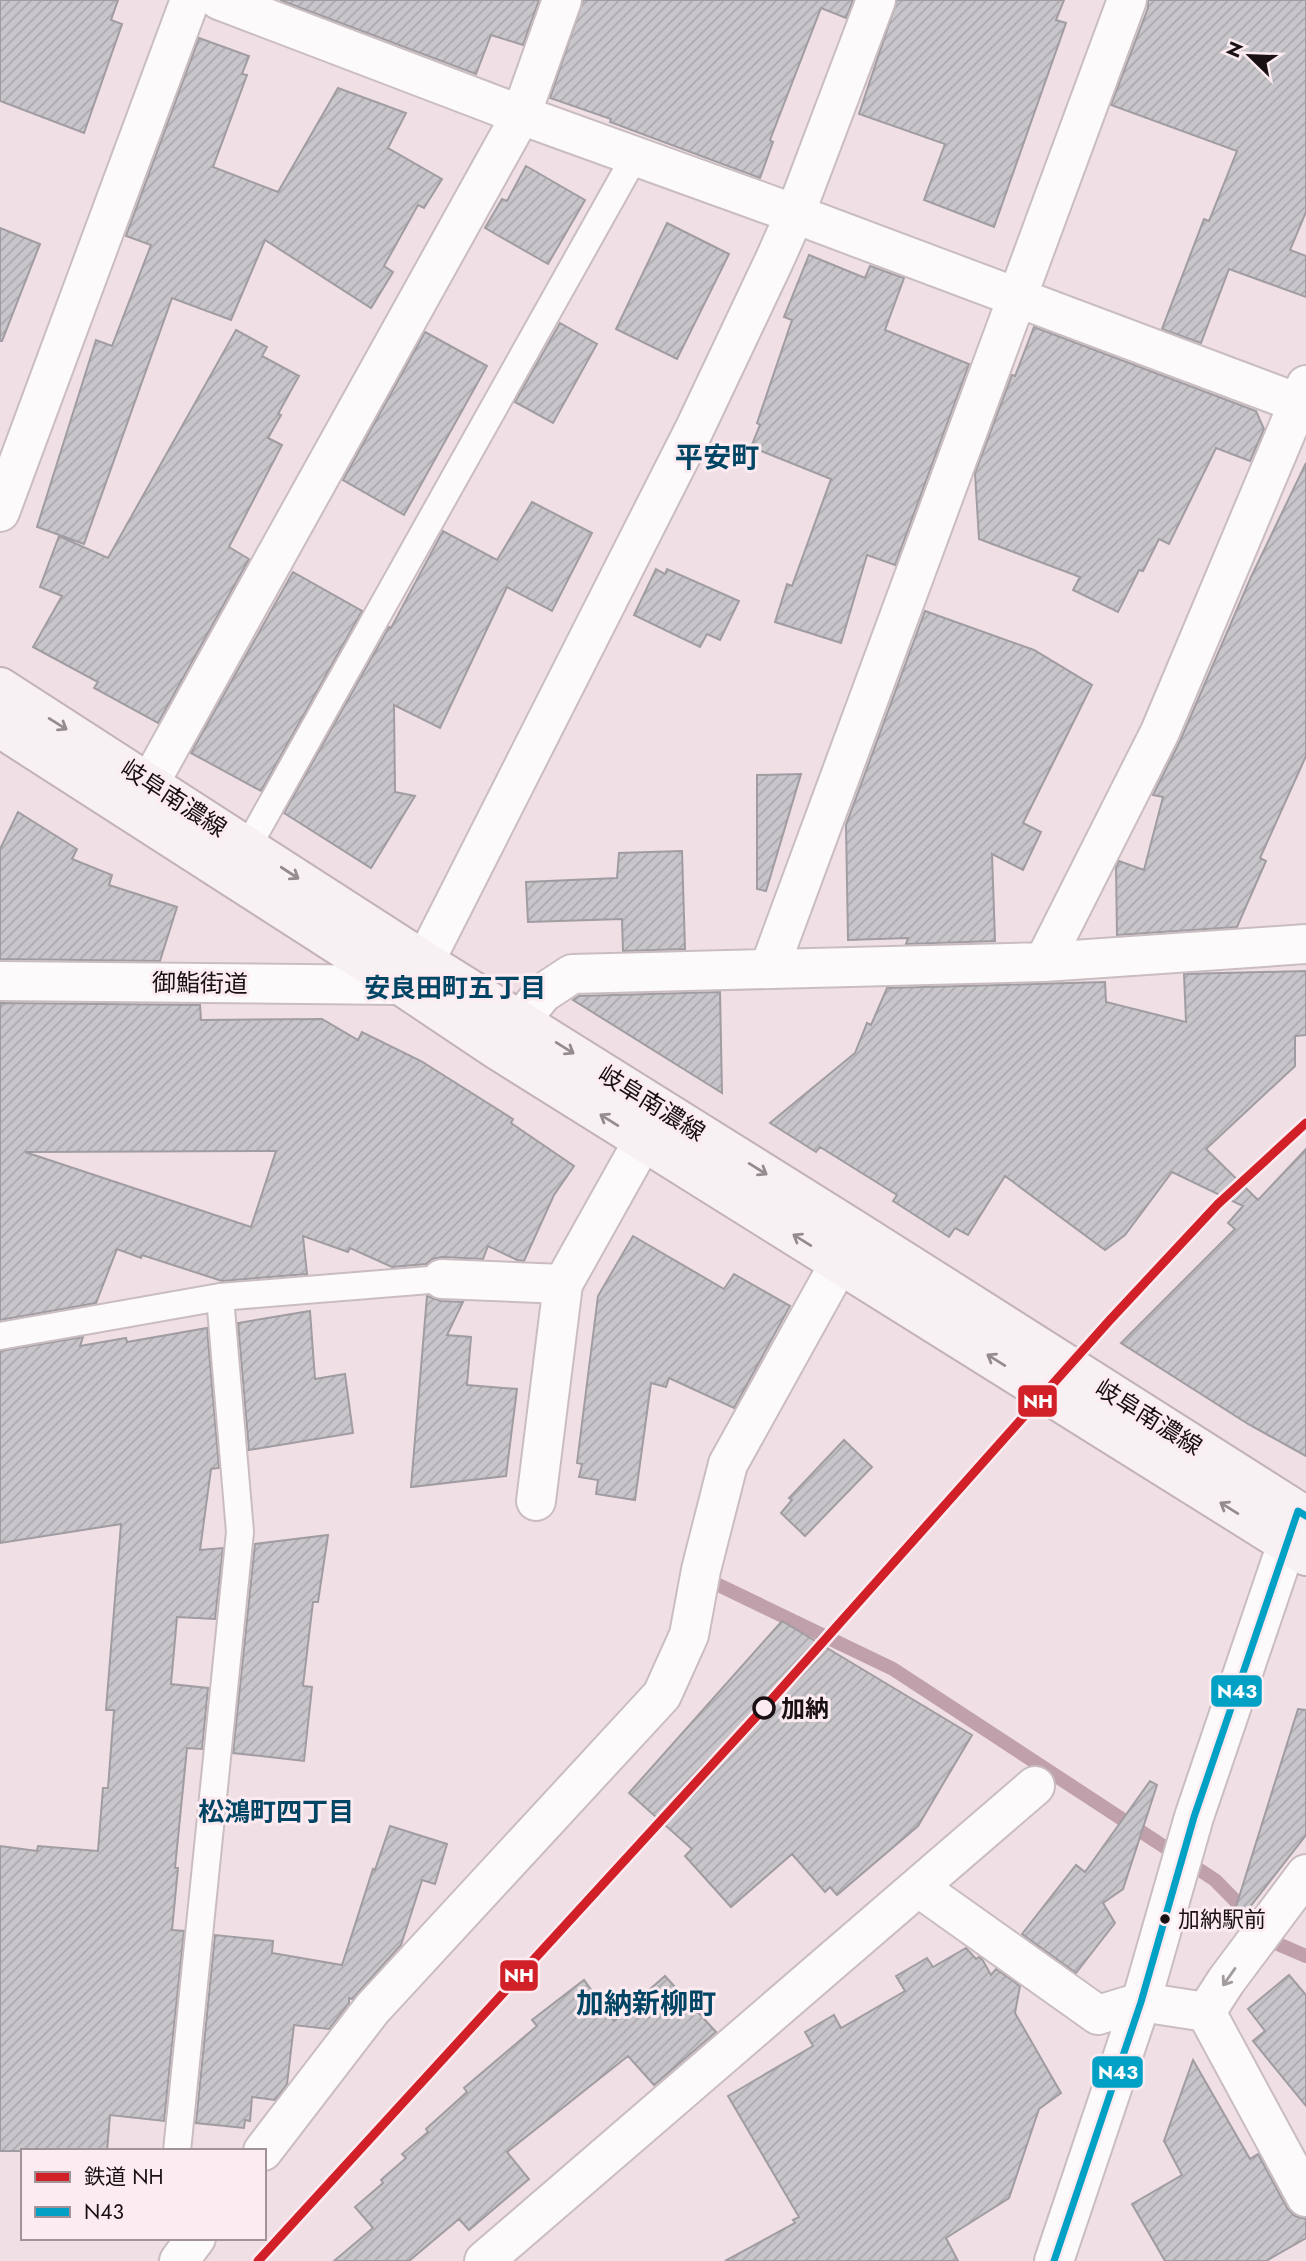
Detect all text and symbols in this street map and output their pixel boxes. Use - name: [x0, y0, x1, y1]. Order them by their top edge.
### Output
- north arrow: [1215, 21, 1285, 91]
- text: N: [1219, 37, 1250, 62]
- district label: 平安町: [675, 437, 759, 478]
- one-way arrow: [47, 717, 67, 731]
- street label: 岐阜南濃線: [114, 751, 234, 845]
- one-way arrow: [280, 867, 300, 881]
- street label: 御鮨街道: [152, 965, 248, 1001]
- district label: 安良田町五丁目: [364, 969, 546, 1007]
- one-way arrow: [554, 1042, 574, 1056]
- street label: 岐阜南濃線: [592, 1056, 712, 1150]
- one-way arrow: [599, 1112, 619, 1126]
- one-way arrow: [747, 1162, 767, 1176]
- one-way arrow: [793, 1232, 813, 1246]
- one-way arrow: [986, 1352, 1006, 1366]
- street label: 岐阜南濃線: [1089, 1370, 1209, 1464]
- line badge: NH: [1017, 1384, 1058, 1418]
- text: NH: [1023, 1388, 1053, 1415]
- one-way arrow: [1220, 1500, 1239, 1515]
- line badge: N43: [1210, 1674, 1263, 1708]
- text: N43: [1217, 1678, 1257, 1705]
- place label: 加納: [781, 1691, 829, 1726]
- marker: 加納: [753, 1697, 775, 1719]
- district label: 松鴻町四丁目: [198, 1793, 354, 1831]
- place label: 加納駅前: [1178, 1903, 1266, 1935]
- marker: 加納駅前: [1158, 1912, 1172, 1926]
- line badge: NH: [499, 1959, 539, 1992]
- text: NH: [504, 1962, 534, 1989]
- one-way arrow: [1222, 1967, 1236, 1986]
- district label: 加納新柳町: [576, 1983, 716, 2024]
- line badge: N43: [1091, 2055, 1144, 2089]
- text: N43: [1098, 2059, 1138, 2086]
- legend: [21, 2149, 266, 2240]
- text: 鉄道 NH: [84, 2162, 164, 2192]
- text: N43: [84, 2197, 124, 2227]

